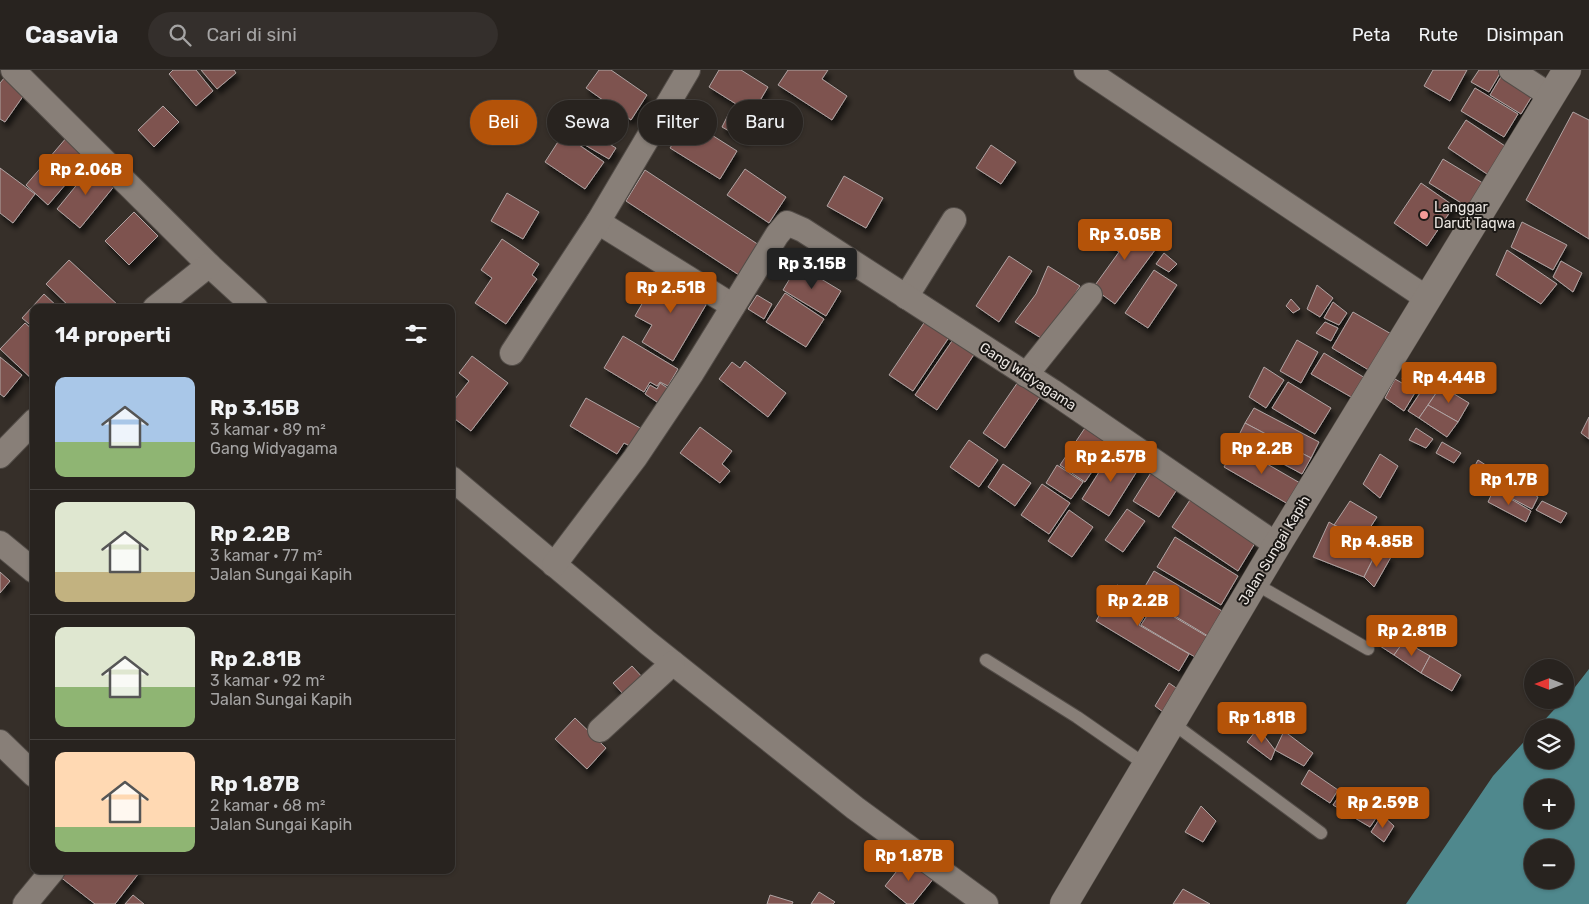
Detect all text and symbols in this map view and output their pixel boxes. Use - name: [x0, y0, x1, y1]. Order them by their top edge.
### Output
- search box: [148, 12, 498, 57]
- text: Casavia: [25, 21, 118, 49]
- icon: search: [166, 21, 194, 49]
- text: Cari di sini: [206, 23, 297, 46]
- text: Peta: [1352, 24, 1390, 46]
- text: Rute: [1418, 24, 1458, 46]
- text: Disimpan: [1486, 24, 1564, 46]
- chip: Beli: [470, 100, 537, 145]
- chip: Sewa: [547, 100, 628, 145]
- chip: Filter: [638, 100, 717, 145]
- chip: Baru: [727, 100, 803, 145]
- pin: Rp 2.06B: [34, 154, 138, 196]
- text: Rp 2.06B: [50, 160, 122, 179]
- place label: Langgar Darut Taqwa: [1434, 199, 1515, 232]
- marker: Langgar Darut Taqwa: [1418, 209, 1430, 221]
- pin: Rp 3.05B: [1073, 218, 1177, 261]
- text: Rp 3.05B: [1089, 225, 1161, 244]
- pin: Rp 3.15B: [760, 248, 864, 290]
- text: Rp 3.15B: [778, 254, 846, 273]
- pin: Rp 2.51B: [619, 272, 723, 314]
- text: Rp 2.51B: [637, 278, 705, 297]
- icon: filters: [402, 320, 430, 348]
- text: 14 properti: [55, 322, 171, 347]
- street label: Gang Widyagama: [976, 339, 1079, 414]
- pin: Rp 4.44B: [1397, 362, 1501, 404]
- text: Rp 4.44B: [1413, 368, 1485, 387]
- text: Rp 3.15B: [210, 395, 299, 420]
- icon: home: [95, 397, 155, 457]
- text: 3 kamar · 89 m²: [210, 420, 326, 439]
- pin: Rp 2.2B: [1216, 432, 1308, 475]
- text: Gang Widyagama: [210, 439, 338, 458]
- text: Rp 2.2B: [1231, 439, 1293, 458]
- pin: Rp 2.57B: [1059, 440, 1163, 483]
- text: Rp 2.57B: [1076, 447, 1146, 466]
- pin: Rp 1.7B: [1463, 464, 1555, 506]
- text: Rp 1.7B: [1481, 470, 1538, 489]
- street label: Jalan Sungai Kapih: [1235, 493, 1314, 608]
- text: Rp 2.2B: [210, 521, 290, 546]
- icon: home: [95, 522, 155, 582]
- pin: Rp 4.85B: [1325, 526, 1429, 568]
- text: Rp 4.85B: [1341, 532, 1413, 551]
- text: 3 kamar · 77 m²: [210, 546, 322, 565]
- text: Jalan Sungai Kapih: [210, 565, 352, 584]
- pin: Rp 2.2B: [1092, 584, 1184, 627]
- text: Rp 2.2B: [1107, 591, 1169, 610]
- pin: Rp 2.81B: [1360, 614, 1464, 657]
- text: Rp 2.81B: [1377, 621, 1447, 640]
- text: Rp 2.81B: [210, 646, 301, 671]
- icon: home: [95, 647, 155, 707]
- north arrow: [1524, 659, 1574, 709]
- map controls: [1524, 659, 1574, 889]
- text: 3 kamar · 92 m²: [210, 671, 325, 690]
- text: Jalan Sungai Kapih: [210, 690, 352, 709]
- pin: Rp 1.81B: [1210, 702, 1314, 744]
- text: Rp 1.81B: [1228, 708, 1296, 727]
- button: layers: [1524, 719, 1574, 769]
- text: Rp 1.87B: [210, 771, 300, 796]
- icon: home: [95, 772, 155, 832]
- button: +: [1524, 779, 1574, 829]
- pin: Rp 2.59B: [1331, 786, 1435, 829]
- text: Rp 2.59B: [1347, 793, 1419, 812]
- text: 2 kamar · 68 m²: [210, 796, 326, 815]
- text: Jalan Sungai Kapih: [210, 815, 352, 834]
- button: −: [1524, 839, 1574, 889]
- pin: Rp 1.87B: [857, 840, 961, 882]
- text: Rp 1.87B: [875, 846, 943, 865]

